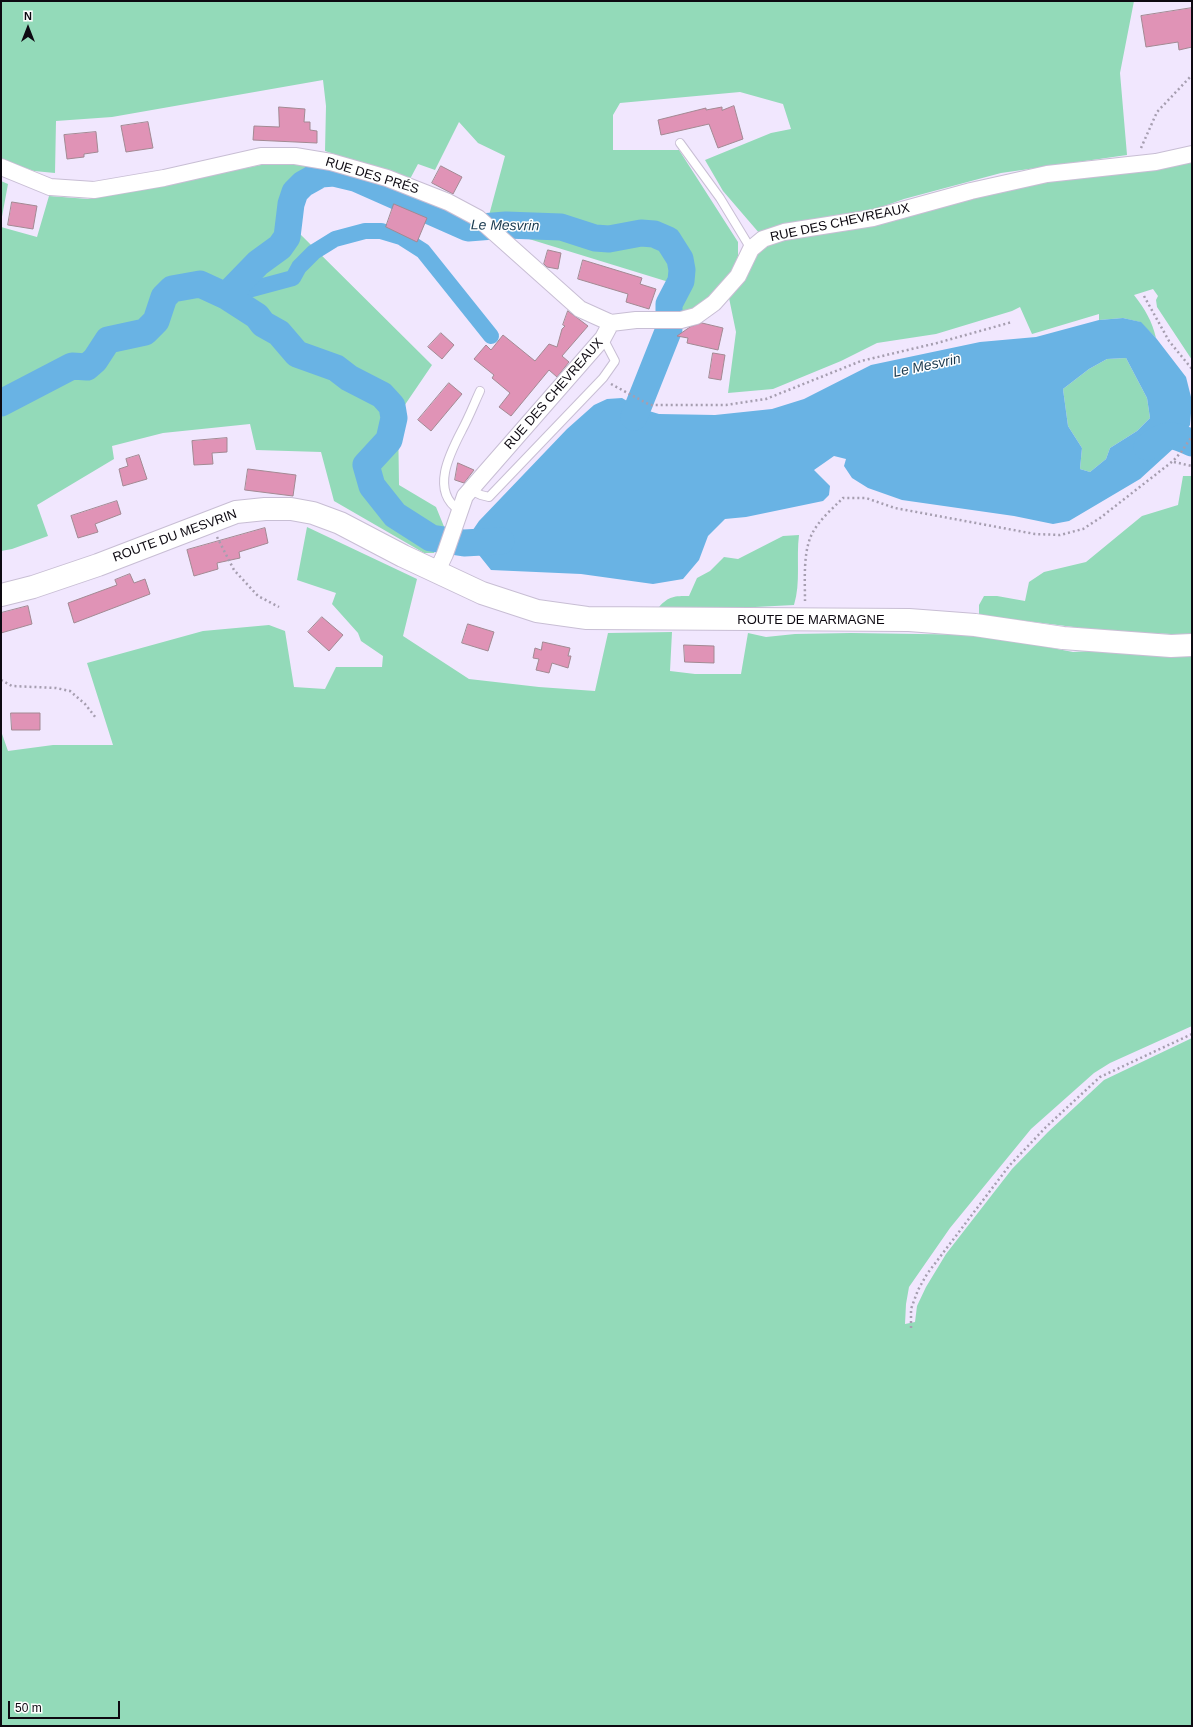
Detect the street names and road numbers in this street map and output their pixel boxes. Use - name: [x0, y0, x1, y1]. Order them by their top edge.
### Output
- street label: RUE DES PRÉS: [323, 154, 421, 198]
- street label: RUE DES CHEVREAUX: [769, 201, 911, 245]
- street label: RUE DES CHEVREAUX: [501, 335, 607, 453]
- street label: ROUTE DU MESVRIN: [111, 506, 239, 566]
- street label: ROUTE DE MARMAGNE: [737, 612, 885, 628]

